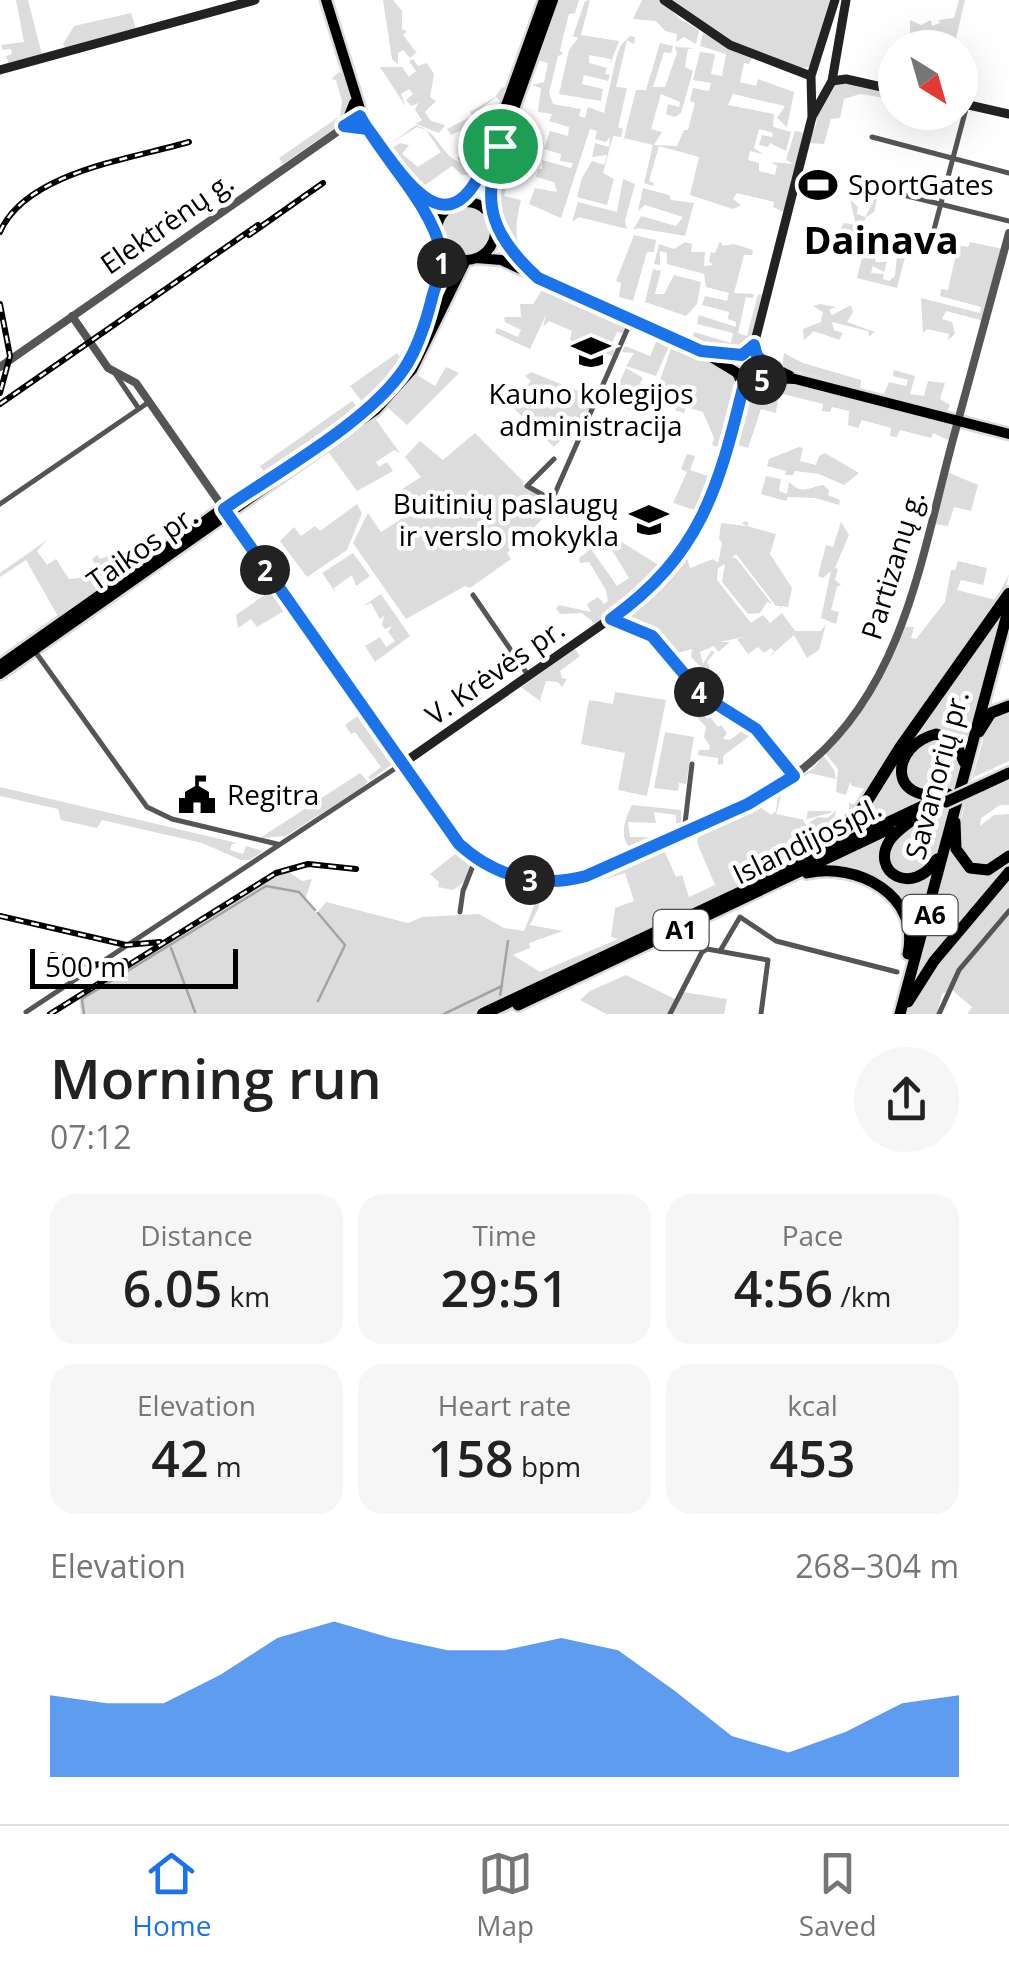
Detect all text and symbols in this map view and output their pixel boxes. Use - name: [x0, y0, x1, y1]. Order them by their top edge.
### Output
- north arrow: [878, 30, 978, 130]
- map controls: [878, 30, 978, 130]
- pin: [458, 104, 543, 189]
- icon: arrive: [473, 119, 528, 174]
- street label: Elektrėnų g.: [92, 162, 241, 282]
- sports icon: SportGates: [797, 164, 839, 206]
- place label: SportGates: [848, 165, 994, 203]
- district label: Dainava: [803, 213, 959, 265]
- pin: 1: [417, 238, 467, 288]
- text: 1: [434, 244, 450, 282]
- school or university icon: Kauno kolegijos administracija: [570, 331, 612, 373]
- pin: 5: [737, 355, 787, 405]
- text: 5: [754, 361, 770, 399]
- place label: Kauno kolegijos administracija: [488, 374, 694, 444]
- place label: Buitinių paslaugų ir verslo mokykla: [393, 484, 619, 554]
- street label: Partizanų g.: [851, 486, 933, 644]
- street label: Taikos pr.: [79, 495, 204, 599]
- school or university icon: Buitinių paslaugų ir verslo mokykla: [628, 499, 670, 541]
- pin: 2: [240, 545, 290, 595]
- text: 2: [257, 551, 273, 589]
- street label: V. Krėvės pr.: [417, 609, 572, 733]
- pin: 4: [674, 667, 724, 717]
- text: 4: [691, 673, 707, 711]
- street label: Savanorių pr.: [895, 686, 977, 863]
- public building icon: Regitra: [176, 774, 218, 816]
- place label: Regitra: [227, 775, 319, 813]
- street label: Islandijos pl.: [726, 788, 887, 893]
- pin: 3: [505, 855, 555, 905]
- text: 3: [522, 861, 538, 899]
- road number: A6: [902, 895, 958, 935]
- road number: A1: [654, 910, 708, 950]
- scale bar: [30, 944, 238, 988]
- text: 500 m: [45, 947, 126, 985]
- text: Morning run: [50, 1040, 382, 1115]
- button: share: [854, 1047, 959, 1152]
- text: 07:12: [50, 1115, 132, 1158]
- text: Distance: [140, 1216, 253, 1254]
- text: Time: [472, 1216, 537, 1254]
- text: Pace: [782, 1216, 843, 1254]
- text: 6.05: [123, 1254, 222, 1322]
- text: 29:51: [440, 1254, 569, 1322]
- text: 4:56: [734, 1254, 833, 1322]
- text: km: [222, 1277, 270, 1315]
- text: /km: [833, 1277, 891, 1315]
- text: Elevation: [137, 1386, 256, 1424]
- text: Heart rate: [438, 1386, 571, 1424]
- text: kcal: [787, 1386, 838, 1424]
- text: 42: [151, 1424, 208, 1492]
- text: 158: [428, 1424, 514, 1492]
- text: 453: [770, 1424, 855, 1492]
- text: m: [208, 1447, 242, 1485]
- text: bpm: [514, 1447, 581, 1485]
- text: Elevation: [50, 1544, 186, 1587]
- text: 268–304 m: [795, 1544, 959, 1587]
- tab: Home: [132, 1846, 212, 1944]
- tab: Map: [476, 1846, 534, 1944]
- tab: Saved: [799, 1846, 877, 1944]

